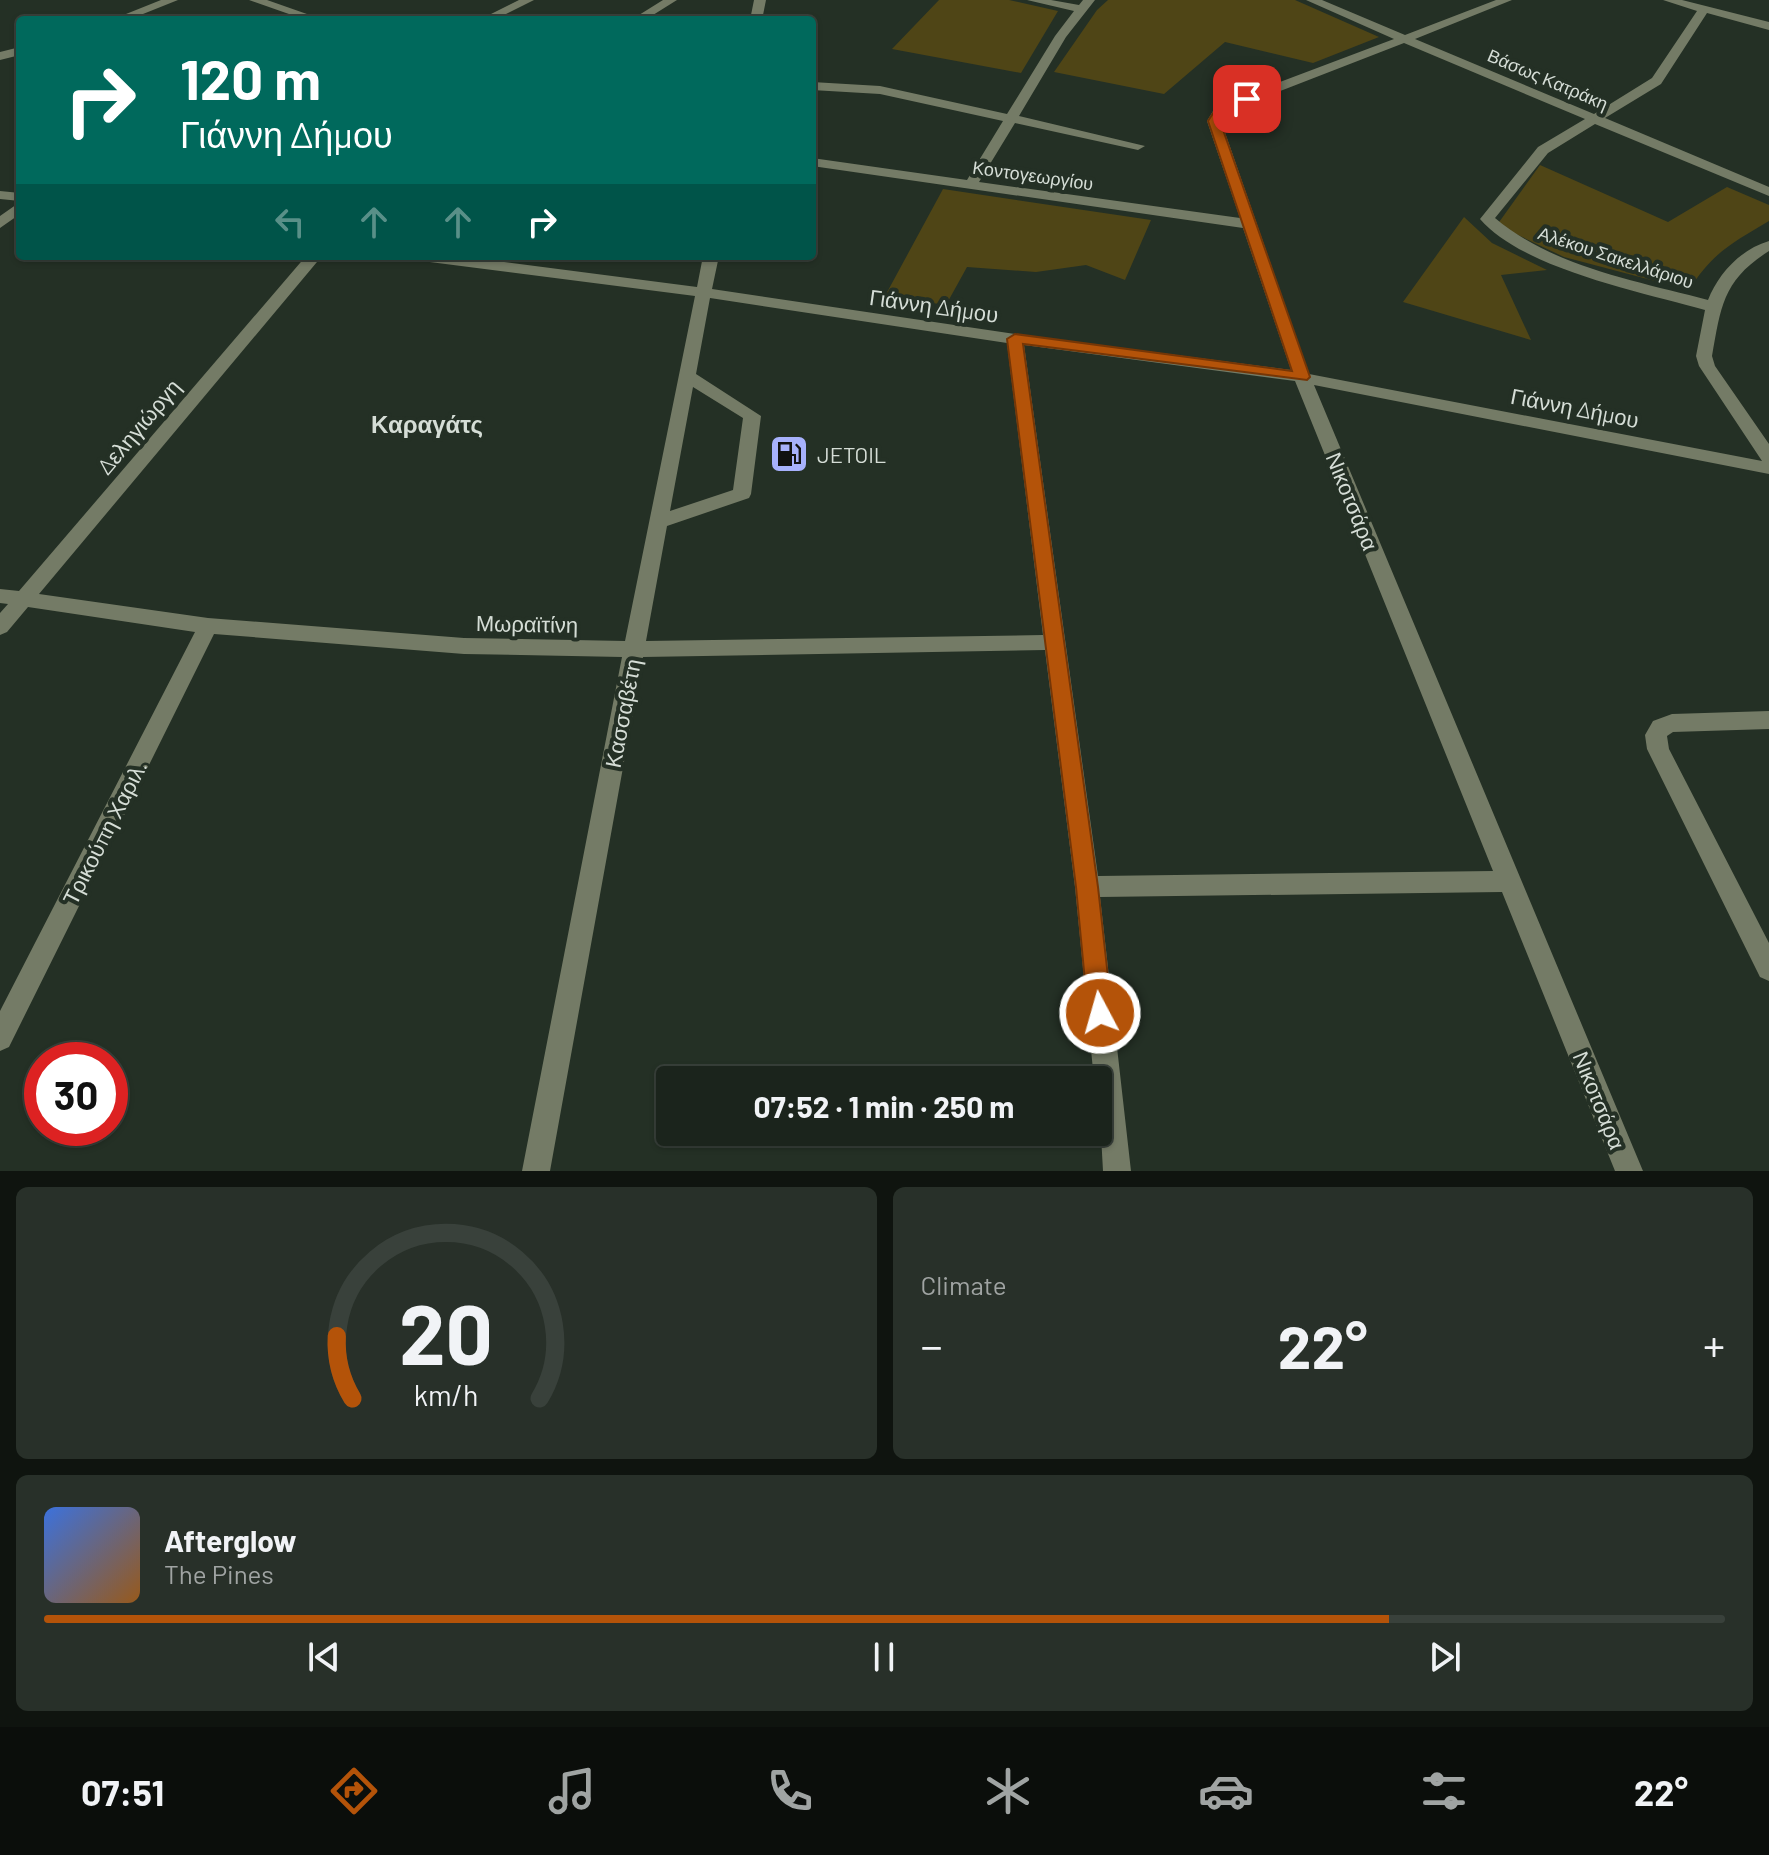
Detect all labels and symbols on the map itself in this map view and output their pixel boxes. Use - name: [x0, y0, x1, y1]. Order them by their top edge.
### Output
- street label: Βάσως Κατράκη: [1484, 44, 1612, 114]
- pin: [1213, 65, 1281, 133]
- street label: Κοντογεωργίου: [971, 156, 1095, 194]
- street label: Αλέκου Σακελλάριου: [1536, 221, 1696, 293]
- street label: Γιάννη Δήμου: [868, 283, 1000, 328]
- street label: Δεληγιώργη: [91, 373, 186, 479]
- street label: Γιάννη Δήμου: [1509, 382, 1641, 433]
- district label: Καραγάτς: [371, 409, 483, 438]
- fuel station icon: JETOIL: [768, 433, 810, 475]
- place label: JETOIL: [817, 441, 886, 467]
- street label: Νικοτσάρα: [1321, 448, 1385, 554]
- street label: Μωραϊτίνη: [476, 609, 578, 638]
- street label: Κασσαβέτη: [599, 656, 646, 770]
- street label: Τρικούπη Χαριλ.: [56, 755, 152, 909]
- position arrow: [1058, 971, 1142, 1055]
- speed limit sign: 30: [24, 1042, 128, 1146]
- street label: Νικοτσάρα: [1568, 1047, 1632, 1153]

